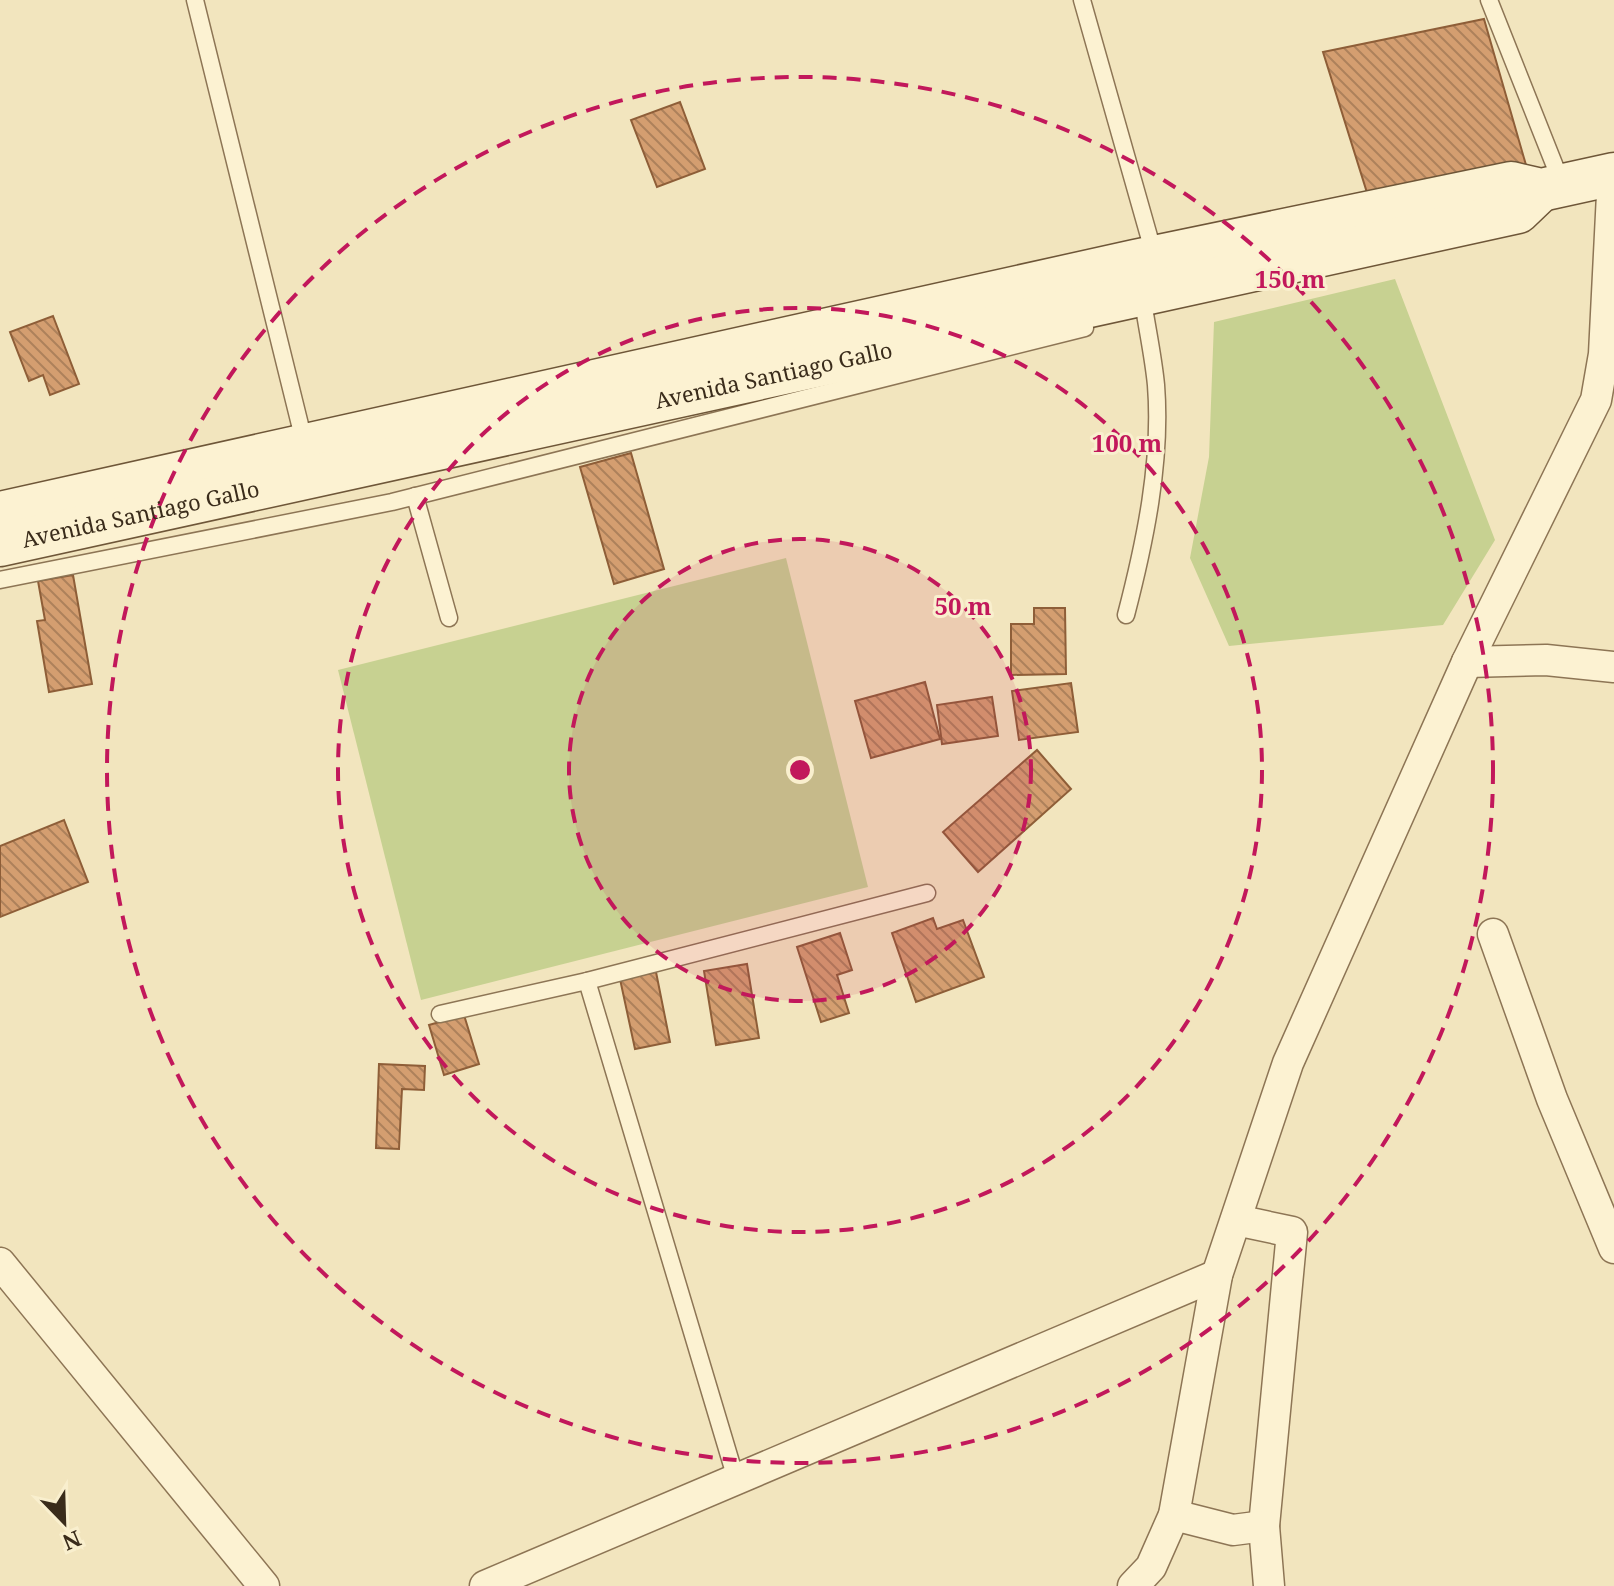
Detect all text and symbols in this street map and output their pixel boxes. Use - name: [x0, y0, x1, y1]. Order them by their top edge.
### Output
- text: 150 m: [1255, 262, 1326, 295]
- street label: Avenida Santiago Gallo: [652, 334, 895, 415]
- text: 100 m: [1092, 426, 1163, 459]
- street label: Avenida Santiago Gallo: [19, 473, 262, 554]
- text: 50 m: [934, 589, 992, 622]
- centre of rings: [786, 756, 814, 784]
- north arrow: [24, 1482, 104, 1562]
- text: N: [58, 1524, 86, 1559]

